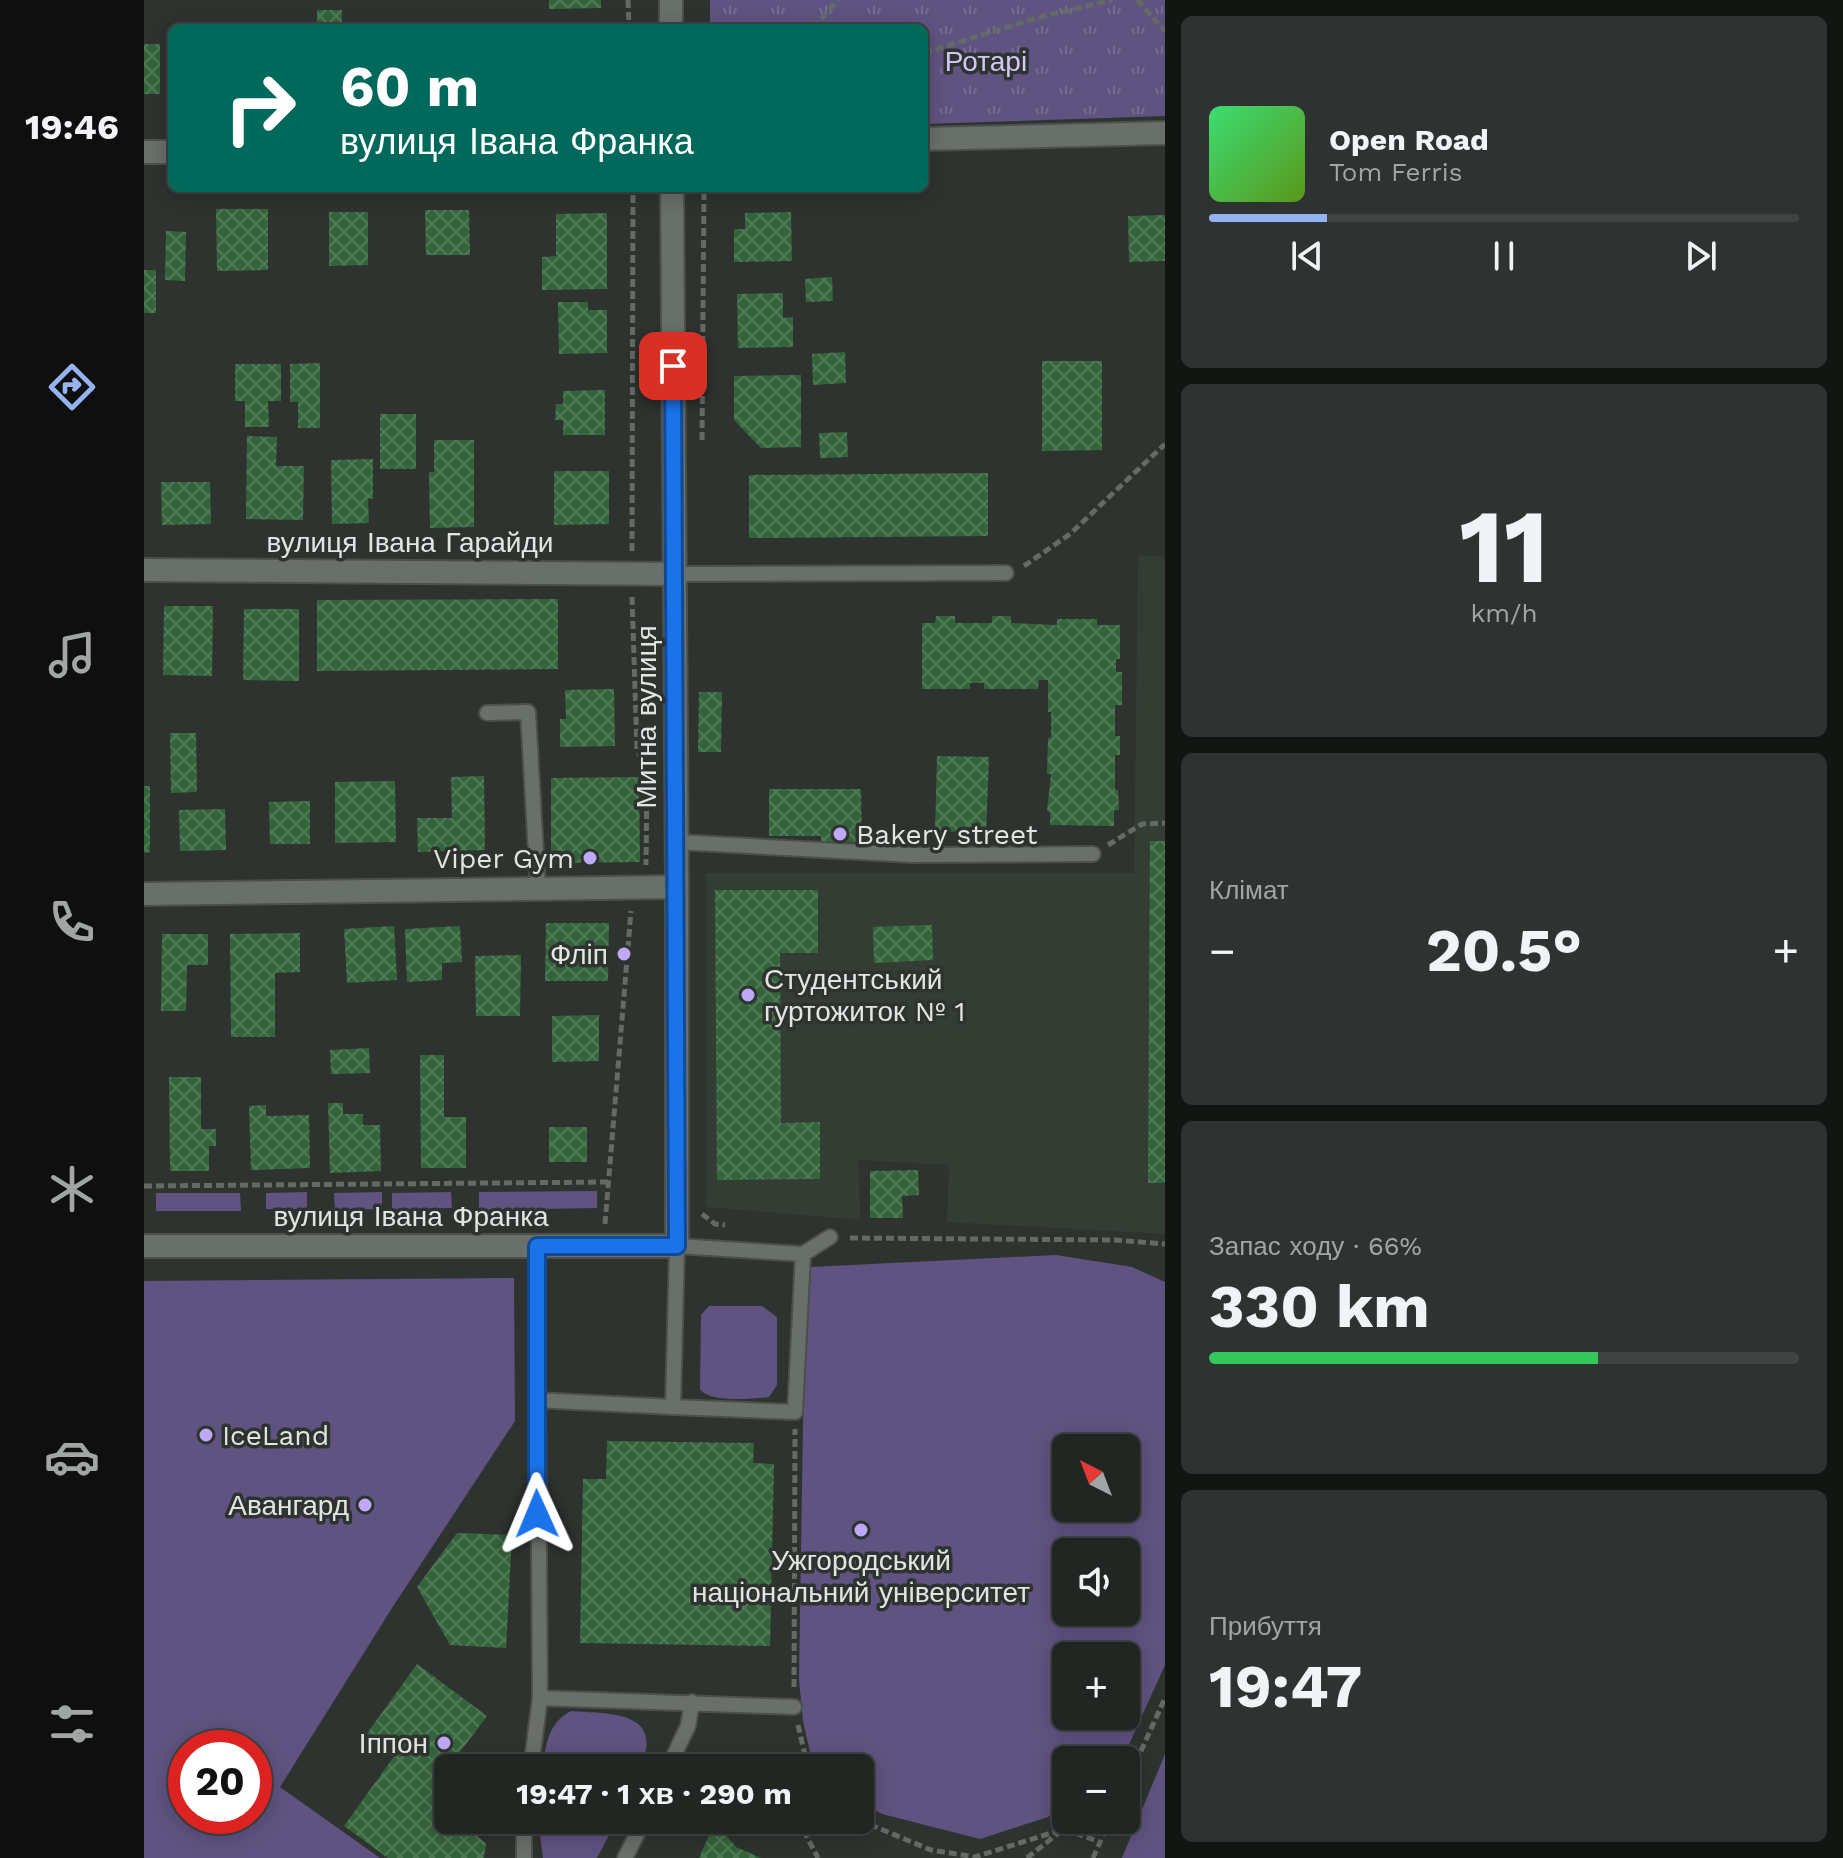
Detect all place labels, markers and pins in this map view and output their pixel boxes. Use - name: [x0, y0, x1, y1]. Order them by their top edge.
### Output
- pin: [639, 332, 707, 400]
- place label: Bakery street: [856, 818, 1038, 851]
- marker: Bakery street: [831, 825, 849, 843]
- place label: Viper Gym: [433, 842, 574, 875]
- marker: Viper Gym: [581, 849, 599, 867]
- place label: Фліп: [550, 938, 608, 971]
- marker: Фліп: [615, 945, 633, 963]
- place label: Студентський гуртожиток № 1: [764, 963, 965, 1028]
- marker: Студентський гуртожиток № 1: [739, 986, 757, 1004]
- place label: IceLand: [222, 1419, 329, 1452]
- marker: IceLand: [197, 1426, 215, 1444]
- place label: Авангард: [228, 1489, 349, 1522]
- marker: Авангард: [356, 1496, 374, 1514]
- marker: Ужгородський національний університет: [852, 1521, 870, 1539]
- place label: Ужгородський національний університет: [692, 1544, 1030, 1609]
- place label: Іппон: [359, 1727, 428, 1760]
- marker: Іппон: [435, 1734, 453, 1752]

